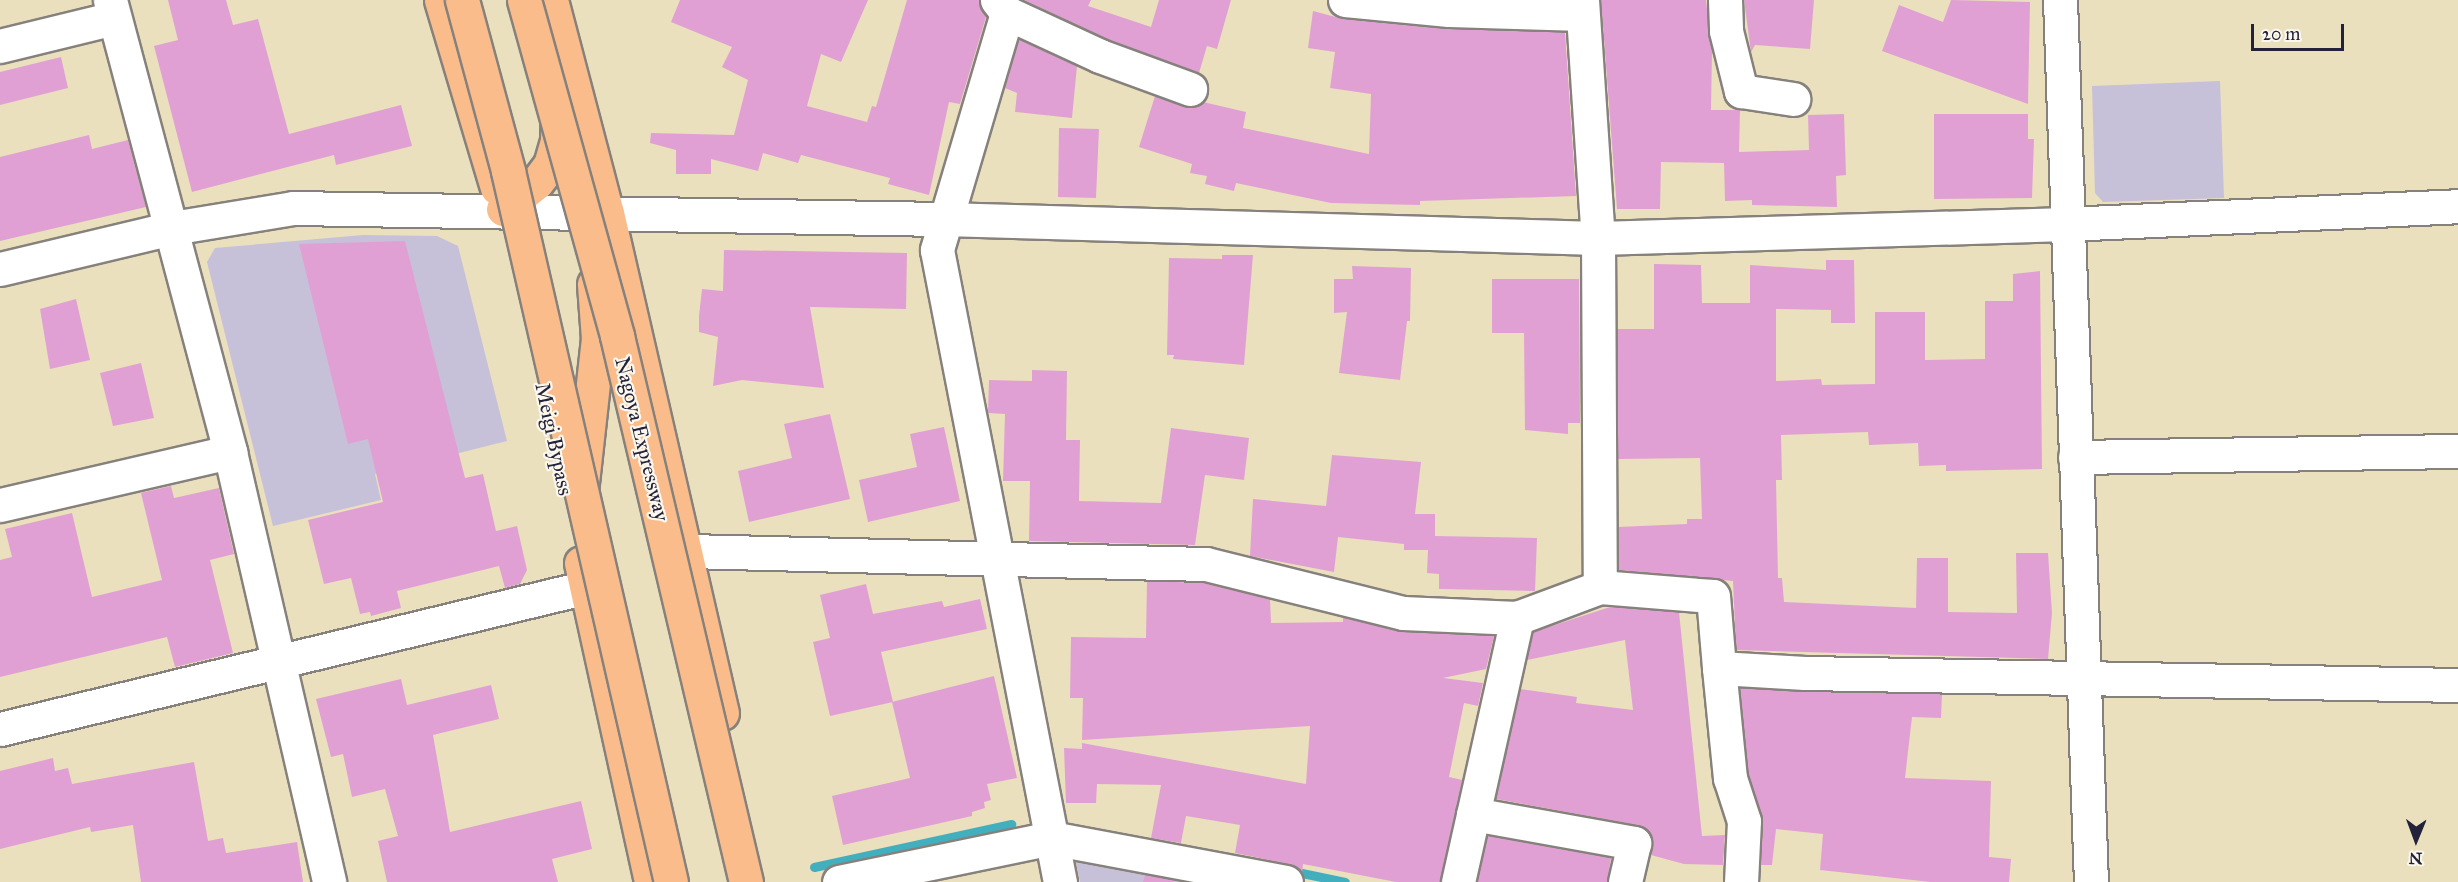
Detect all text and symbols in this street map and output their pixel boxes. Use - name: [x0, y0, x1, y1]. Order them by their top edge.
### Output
- scale bar: [2254, 12, 2347, 50]
- text: 20 m: [2262, 23, 2300, 45]
- street label: Nagoya Expressway: [609, 354, 675, 524]
- street label: Meigi Bypass: [530, 380, 578, 498]
- north arrow: [2386, 810, 2446, 870]
- text: N: [2409, 849, 2423, 868]

